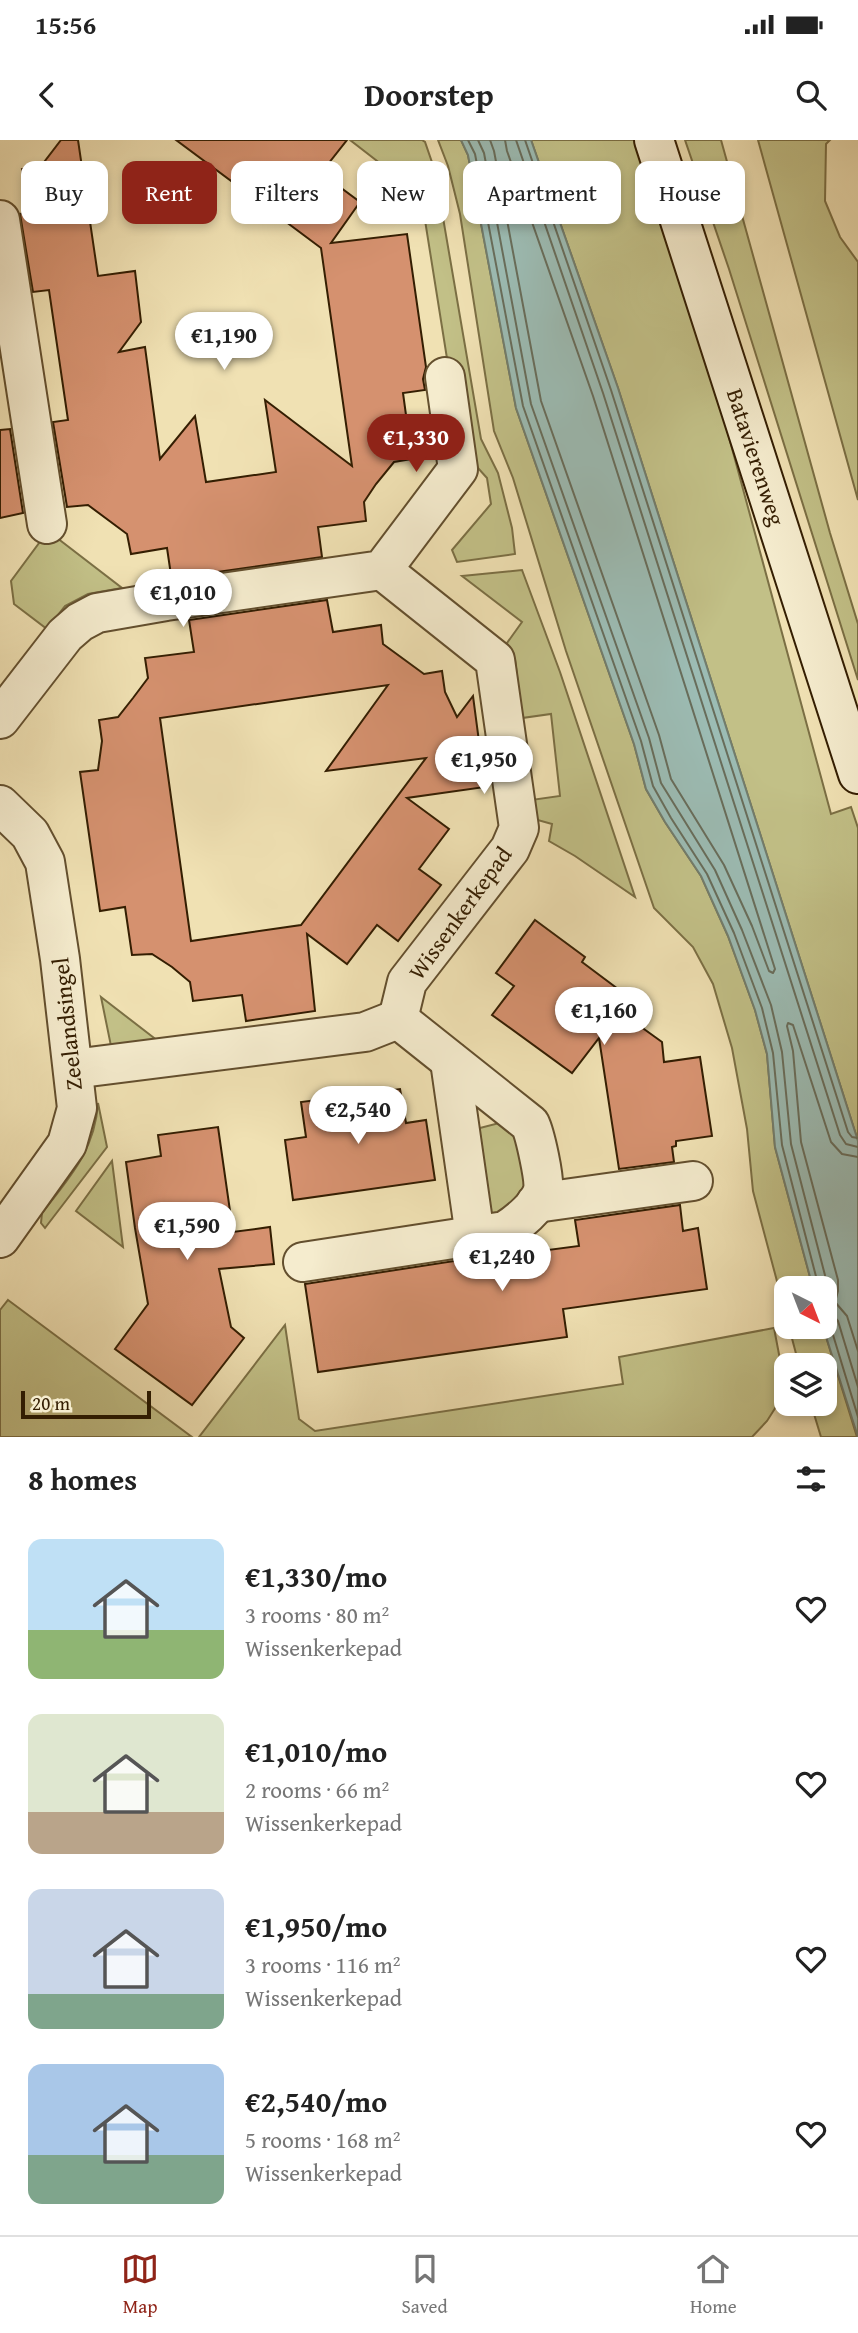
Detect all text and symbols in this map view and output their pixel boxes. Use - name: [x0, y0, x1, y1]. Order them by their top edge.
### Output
- text: 15:56: [35, 5, 96, 44]
- text: Doorstep: [364, 71, 494, 118]
- icon: back: [28, 76, 66, 114]
- icon: search: [792, 76, 830, 114]
- chip: Buy: [21, 161, 108, 224]
- chip: Rent: [122, 161, 217, 224]
- chip: Filters: [231, 161, 343, 224]
- chip: New: [357, 161, 449, 224]
- chip: Apartment: [463, 161, 621, 224]
- chip: House: [635, 161, 745, 224]
- pin: €1,190: [167, 313, 281, 372]
- text: €1,190: [191, 318, 257, 351]
- street label: Batavierenweg: [719, 384, 794, 530]
- pin: €1,330: [359, 414, 473, 474]
- text: €1,330: [383, 420, 449, 453]
- pin: €1,010: [126, 570, 240, 629]
- text: €1,010: [150, 575, 216, 608]
- pin: €1,950: [427, 736, 541, 796]
- text: €1,950: [451, 742, 517, 775]
- street label: Wissenkerkepad: [400, 839, 520, 986]
- street label: Zeelandsingel: [43, 956, 90, 1092]
- pin: €1,160: [547, 988, 661, 1047]
- text: €1,160: [571, 993, 637, 1026]
- pin: €2,540: [301, 1086, 415, 1146]
- text: €2,540: [325, 1092, 391, 1125]
- pin: €1,590: [130, 1202, 244, 1262]
- text: €1,590: [154, 1208, 220, 1241]
- pin: €1,240: [445, 1234, 559, 1293]
- text: €1,240: [469, 1239, 535, 1272]
- north arrow: [774, 1276, 836, 1339]
- map controls: [774, 1276, 837, 1416]
- button: layers: [774, 1353, 837, 1416]
- scale bar: [21, 1388, 150, 1420]
- text: 20 m: [32, 1389, 70, 1417]
- text: 8 homes: [28, 1457, 137, 1501]
- icon: filters: [792, 1460, 830, 1498]
- text: €1,330/mo: [245, 1554, 387, 1598]
- icon: home: [84, 1567, 168, 1651]
- icon: heart: [792, 1590, 830, 1628]
- text: 3 rooms · 80 m²: [245, 1598, 389, 1631]
- text: Wissenkerkepad: [245, 1631, 402, 1664]
- text: €1,010/mo: [245, 1729, 387, 1773]
- icon: home: [84, 1742, 168, 1826]
- icon: heart: [792, 1765, 830, 1803]
- text: 2 rooms · 66 m²: [245, 1773, 389, 1806]
- text: Wissenkerkepad: [245, 1806, 402, 1839]
- text: €1,950/mo: [245, 1904, 387, 1948]
- icon: home: [84, 1917, 168, 2001]
- icon: heart: [792, 1940, 830, 1978]
- text: 3 rooms · 116 m²: [245, 1948, 400, 1981]
- text: Wissenkerkepad: [245, 1981, 402, 2014]
- text: €2,540/mo: [245, 2079, 387, 2123]
- icon: home: [84, 2092, 168, 2176]
- icon: heart: [792, 2115, 830, 2153]
- text: 5 rooms · 168 m²: [245, 2123, 400, 2156]
- text: Wissenkerkepad: [245, 2156, 402, 2189]
- tab: Map: [121, 2250, 159, 2320]
- tab: Saved: [402, 2250, 448, 2320]
- tab: Home: [690, 2250, 737, 2320]

